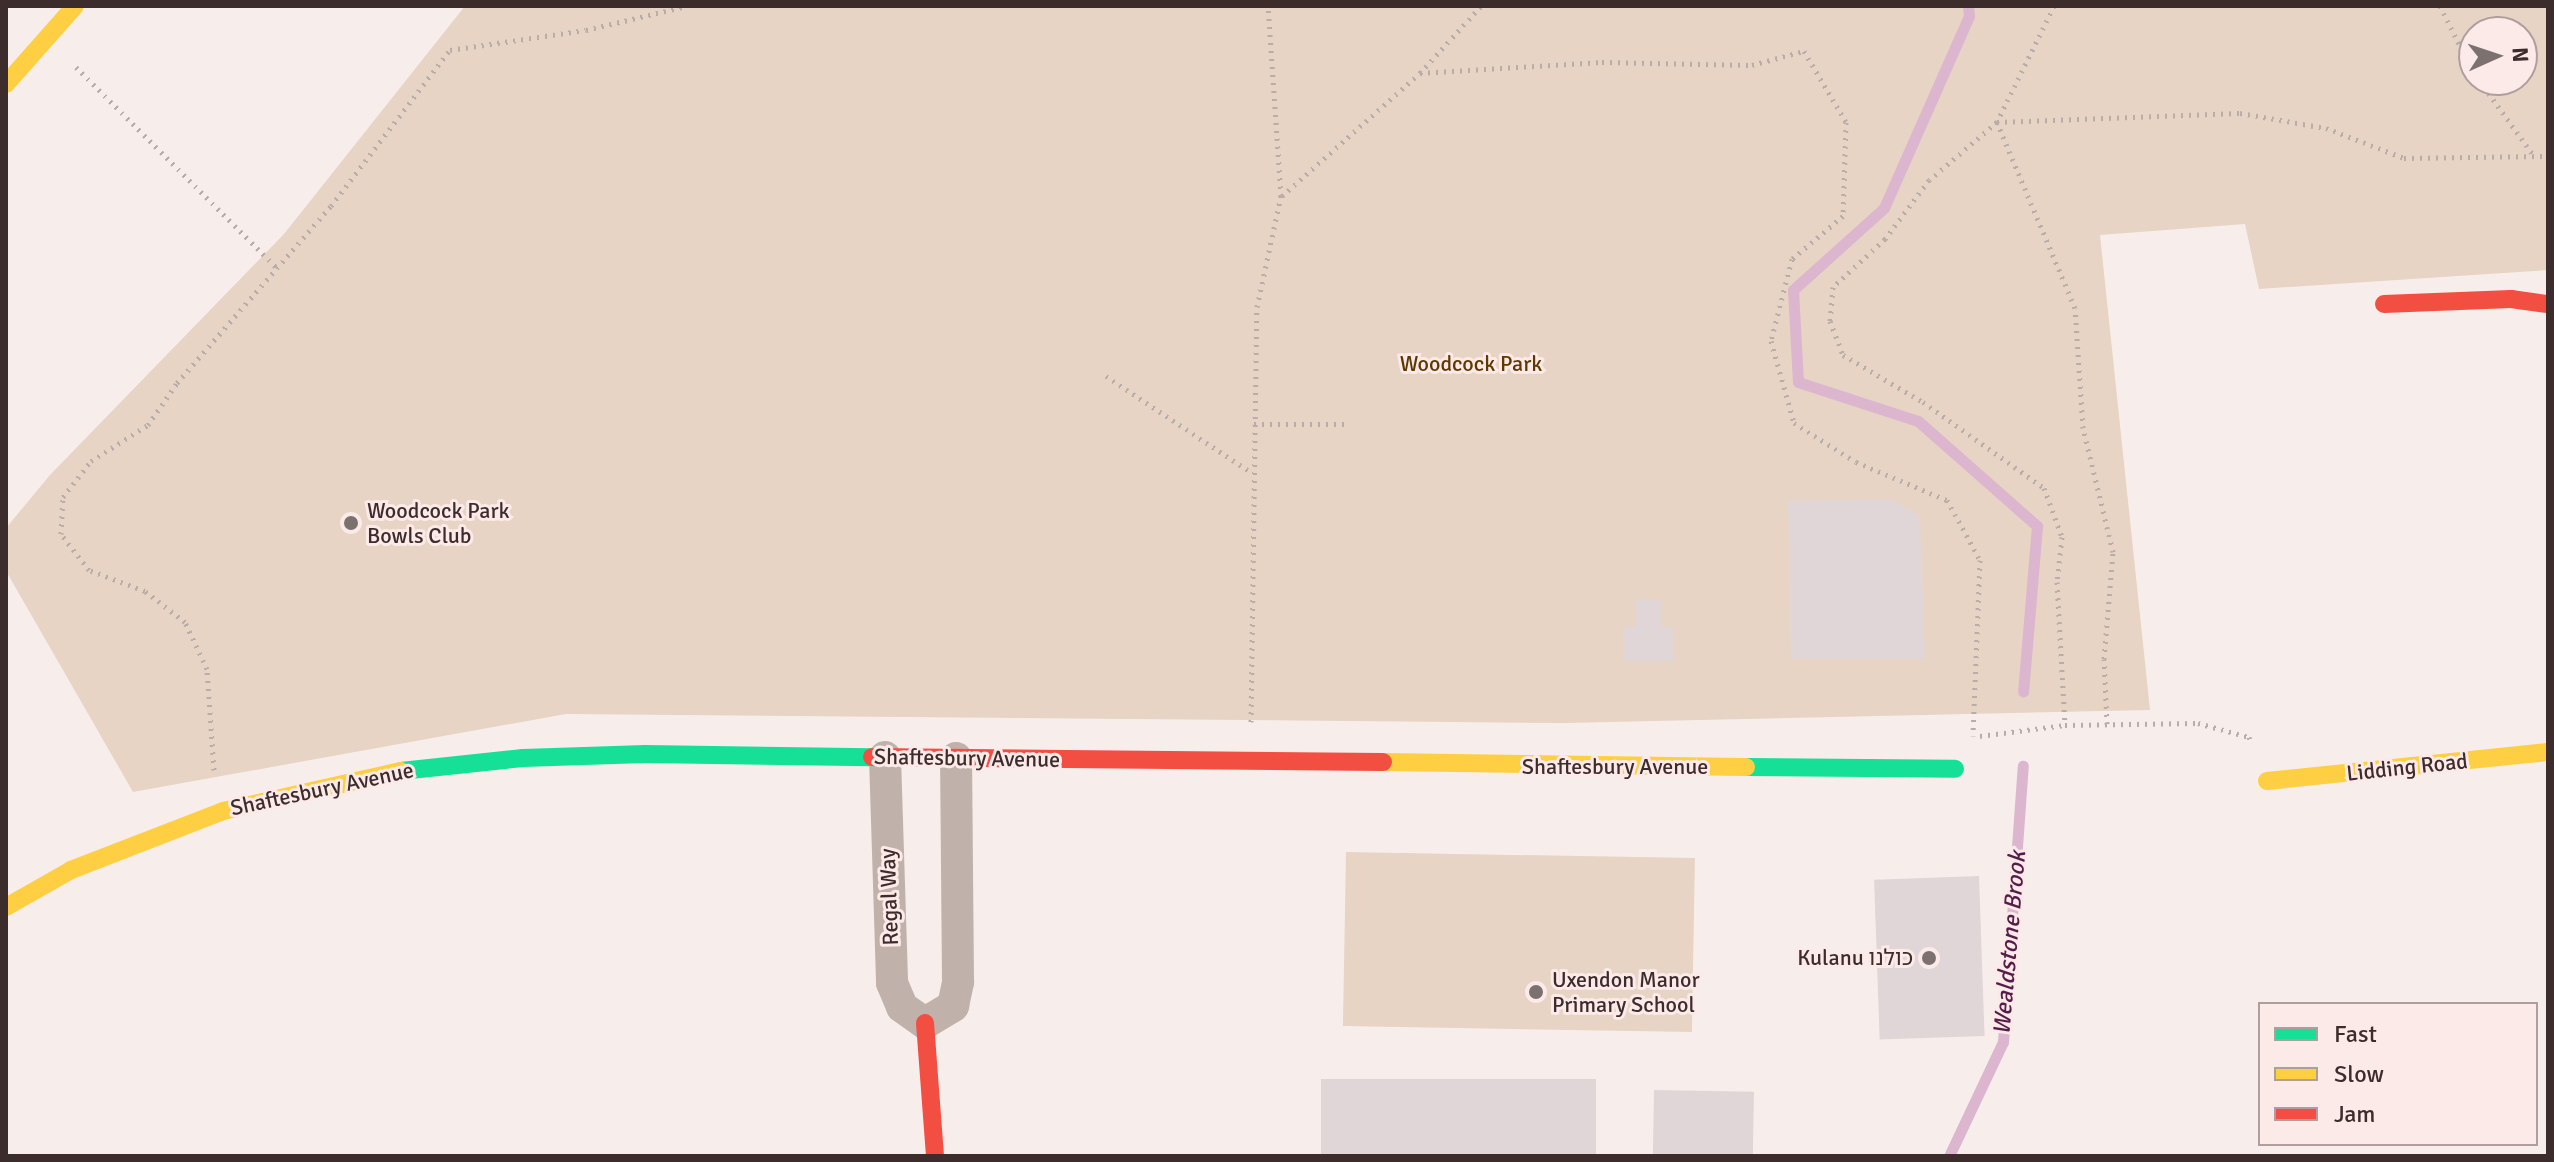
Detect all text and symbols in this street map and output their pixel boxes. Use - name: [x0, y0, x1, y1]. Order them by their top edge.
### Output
- north arrow: [2458, 16, 2538, 96]
- text: N: [2507, 46, 2534, 63]
- park label: Woodcock Park: [1400, 351, 1542, 377]
- place label: Woodcock Park Bowls Club: [367, 497, 510, 548]
- marker: Woodcock Park Bowls Club: [342, 514, 360, 532]
- street label: Shaftesbury Avenue: [874, 743, 1060, 773]
- street label: Lidding Road: [2345, 748, 2469, 786]
- street label: Shaftesbury Avenue: [1522, 754, 1708, 780]
- street label: Shaftesbury Avenue: [228, 757, 416, 821]
- street label: Regal Way: [874, 848, 904, 946]
- water label: Wealdstone Brook: [1988, 850, 2032, 1036]
- place label: Kulanu כולנו: [1797, 945, 1913, 971]
- marker: Kulanu כולנו: [1920, 949, 1938, 967]
- place label: Uxendon Manor Primary School: [1552, 966, 1700, 1018]
- marker: Uxendon Manor Primary School: [1527, 983, 1545, 1001]
- legend: [2258, 1002, 2538, 1146]
- text: Fast: [2334, 1019, 2377, 1049]
- text: Slow: [2334, 1059, 2384, 1089]
- text: Jam: [2334, 1099, 2375, 1129]

